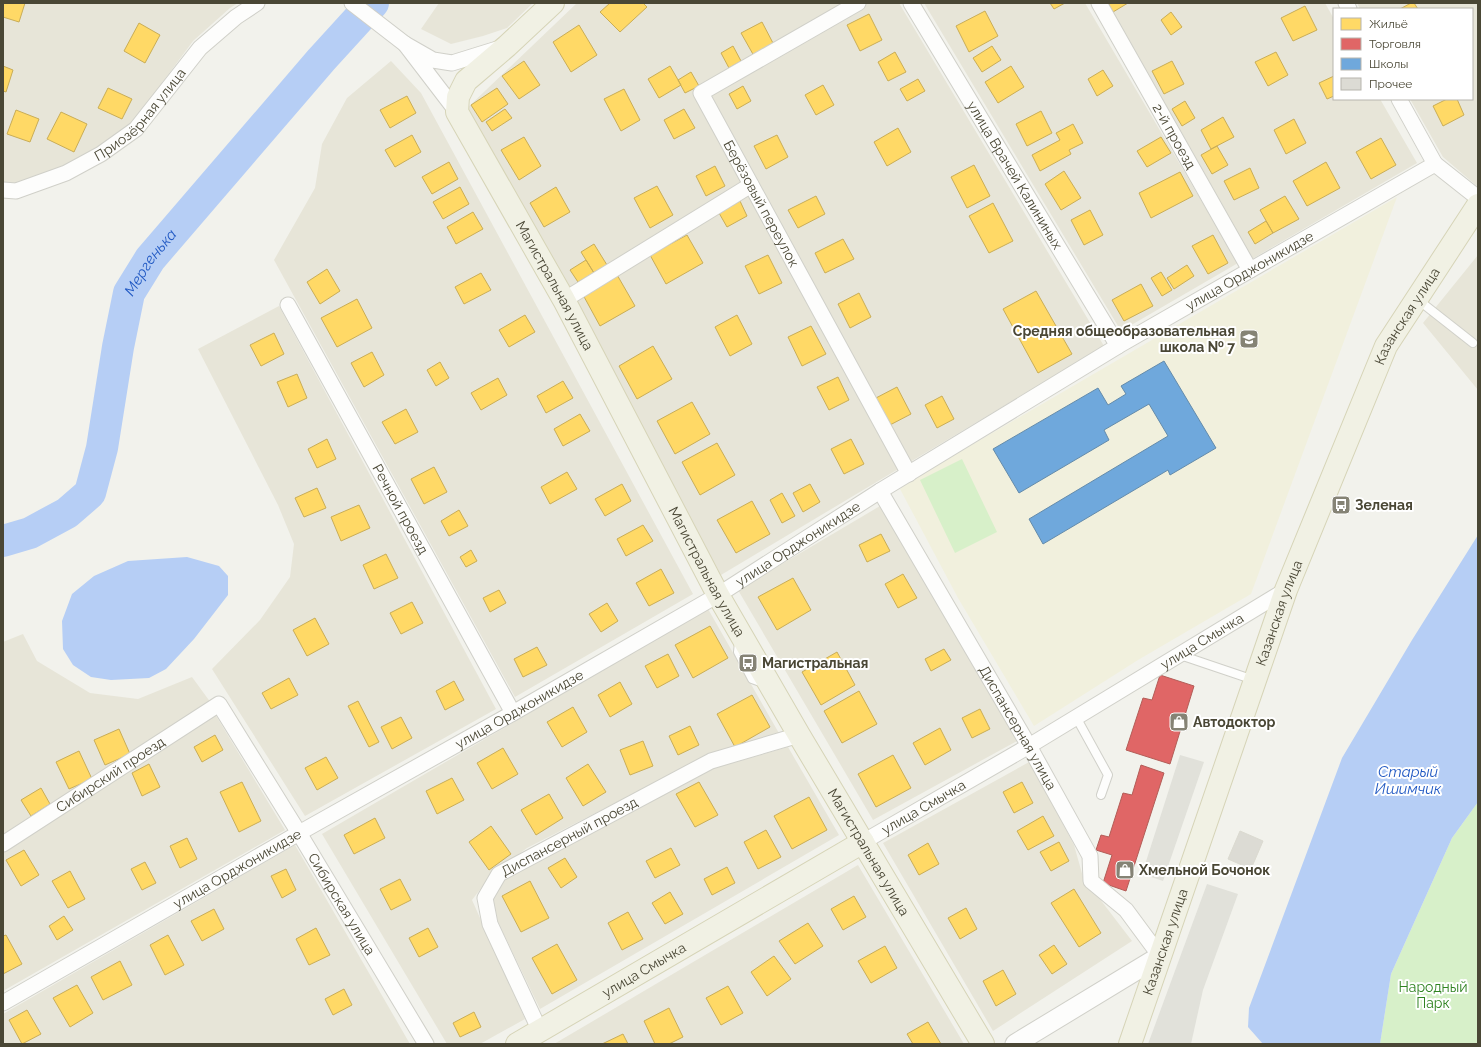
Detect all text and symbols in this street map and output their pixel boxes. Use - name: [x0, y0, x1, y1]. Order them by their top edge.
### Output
- legend: [1333, 8, 1473, 100]
- text: Жильё: [1369, 17, 1408, 31]
- text: Торговля: [1369, 37, 1421, 51]
- text: Школы: [1369, 57, 1408, 71]
- street label: Приозёрная улица: [92, 65, 189, 164]
- text: Прочее: [1369, 77, 1412, 91]
- street label: улица Врачей Калининых: [964, 98, 1066, 252]
- street label: 2-й проезд: [1149, 101, 1199, 172]
- street label: Берёзовый переулок: [720, 137, 802, 270]
- street label: Магистральная улица: [513, 218, 597, 353]
- water label: Мергенька: [121, 226, 181, 299]
- street label: улица Орджоникидзе: [1183, 228, 1316, 314]
- street label: Казанская улица: [1371, 265, 1443, 367]
- place label: Средняя общеобразовательная школа № 7: [1013, 323, 1235, 355]
- school or university icon: Средняя общеобразовательная школа № 7: [1238, 328, 1260, 350]
- street label: Речной проезд: [369, 461, 432, 557]
- bus stop icon: Зеленая: [1330, 494, 1352, 516]
- place label: Зеленая: [1355, 497, 1413, 513]
- street label: улица Орджоникидзе: [733, 498, 863, 590]
- street label: Магистральная улица: [665, 504, 748, 639]
- street label: Казанская улица: [1253, 558, 1305, 668]
- street label: улица Смычка: [1157, 610, 1246, 672]
- bus stop icon: Магистральная: [737, 652, 759, 674]
- place label: Магистральная: [762, 655, 868, 671]
- street label: Диспансерная улица: [976, 663, 1060, 793]
- street label: улица Орджоникидзе: [452, 666, 586, 752]
- shop icon: Автодоктор: [1168, 711, 1190, 733]
- place label: Автодоктор: [1193, 714, 1276, 730]
- street label: Сибирский проезд: [53, 733, 168, 815]
- water label: Старый Ишимчик: [1375, 763, 1442, 798]
- street label: улица Смычка: [879, 776, 968, 837]
- street label: Магистральная улица: [825, 786, 913, 919]
- street label: Диспансерный проезд: [498, 794, 640, 879]
- street label: улица Орджоникидзе: [170, 826, 304, 912]
- street label: Сибирская улица: [305, 850, 378, 958]
- shop icon: Хмельной Бочонок: [1114, 859, 1136, 881]
- place label: Хмельной Бочонок: [1138, 862, 1270, 878]
- street label: Казанская улица: [1139, 887, 1191, 997]
- street label: улица Смычка: [599, 939, 689, 1001]
- park label: Народный Парк: [1399, 979, 1467, 1011]

